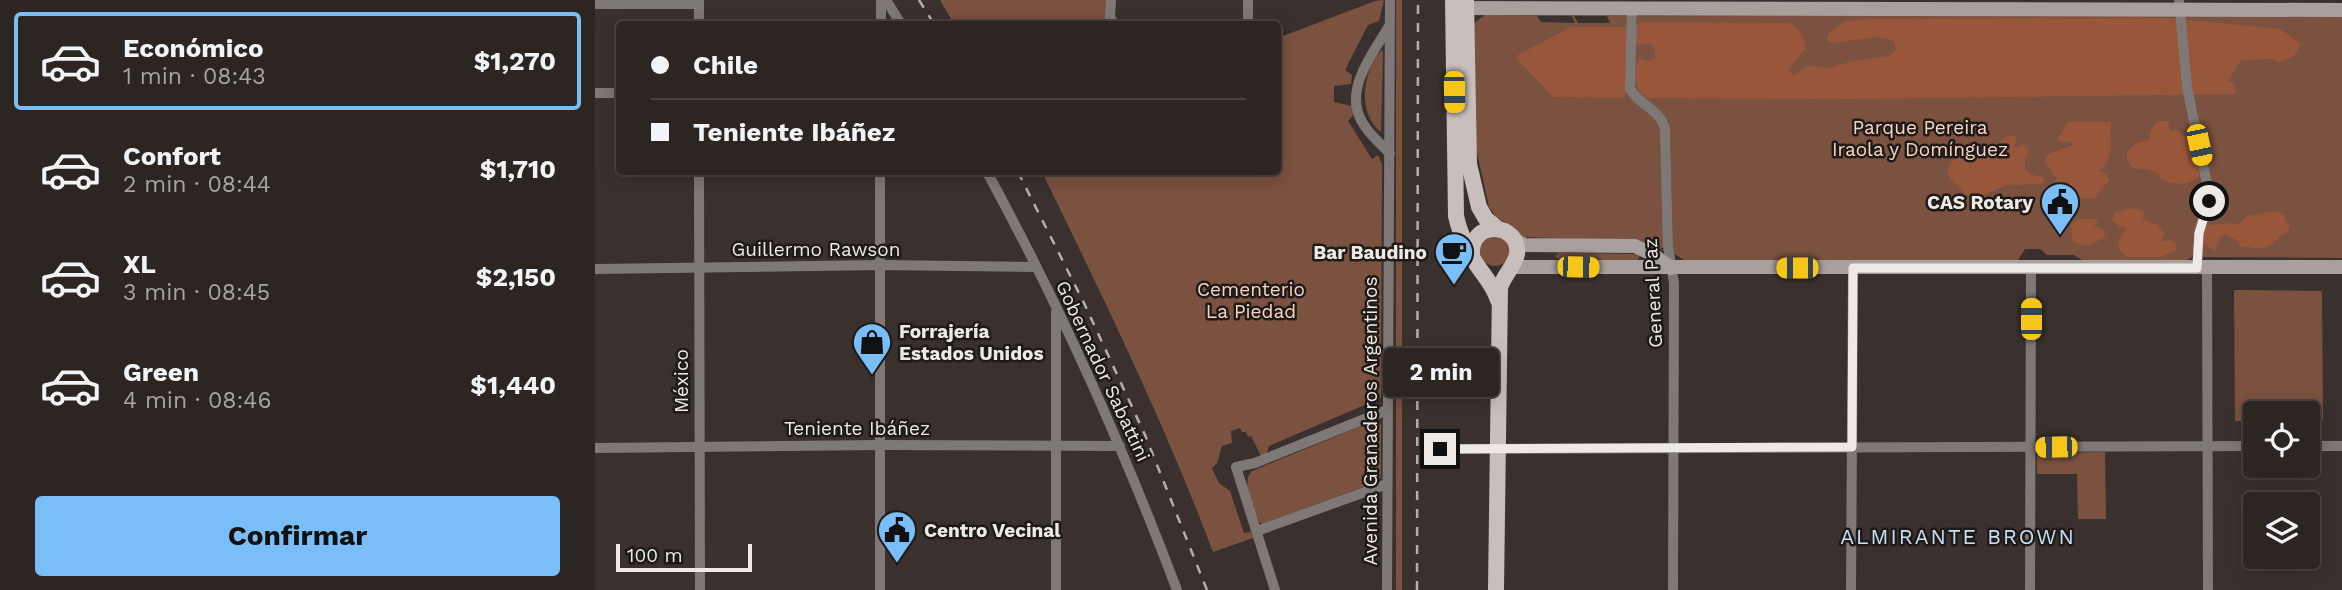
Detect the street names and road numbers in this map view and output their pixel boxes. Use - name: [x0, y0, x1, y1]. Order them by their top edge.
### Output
- street label: Guillermo Rawson: [732, 238, 900, 261]
- street label: General Paz: [1639, 238, 1667, 348]
- street label: Gobernador Sabattini: [1051, 277, 1155, 465]
- street label: Avenida Granaderos Argentinos: [1359, 277, 1382, 565]
- street label: México: [670, 349, 693, 413]
- street label: Teniente Ibáñez: [784, 417, 930, 440]

